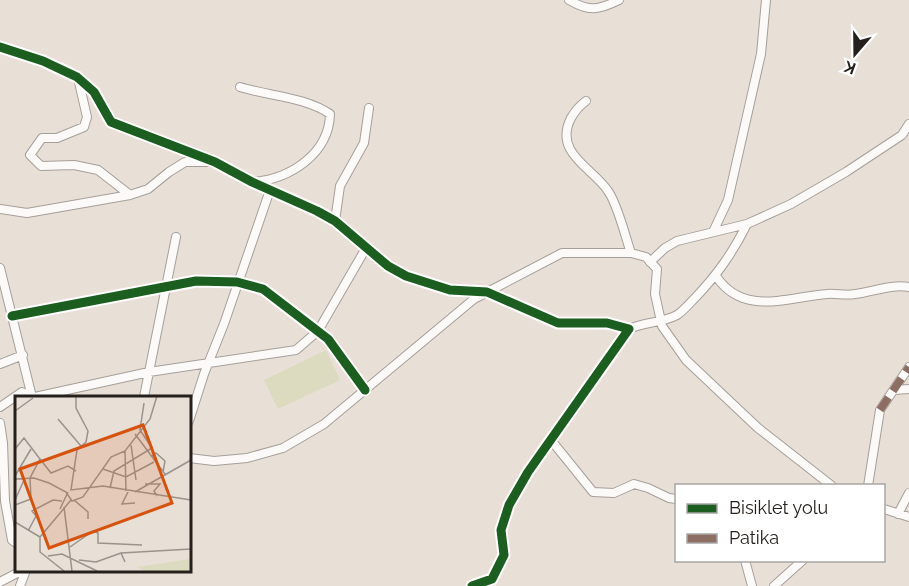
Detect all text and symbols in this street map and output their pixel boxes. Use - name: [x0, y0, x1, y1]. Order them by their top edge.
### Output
- north arrow: [825, 24, 885, 84]
- text: K: [841, 57, 858, 78]
- inset map: [15, 396, 190, 571]
- legend: [675, 484, 885, 562]
- text: Bisiklet yolu: [729, 497, 828, 518]
- text: Patika: [729, 527, 779, 548]

